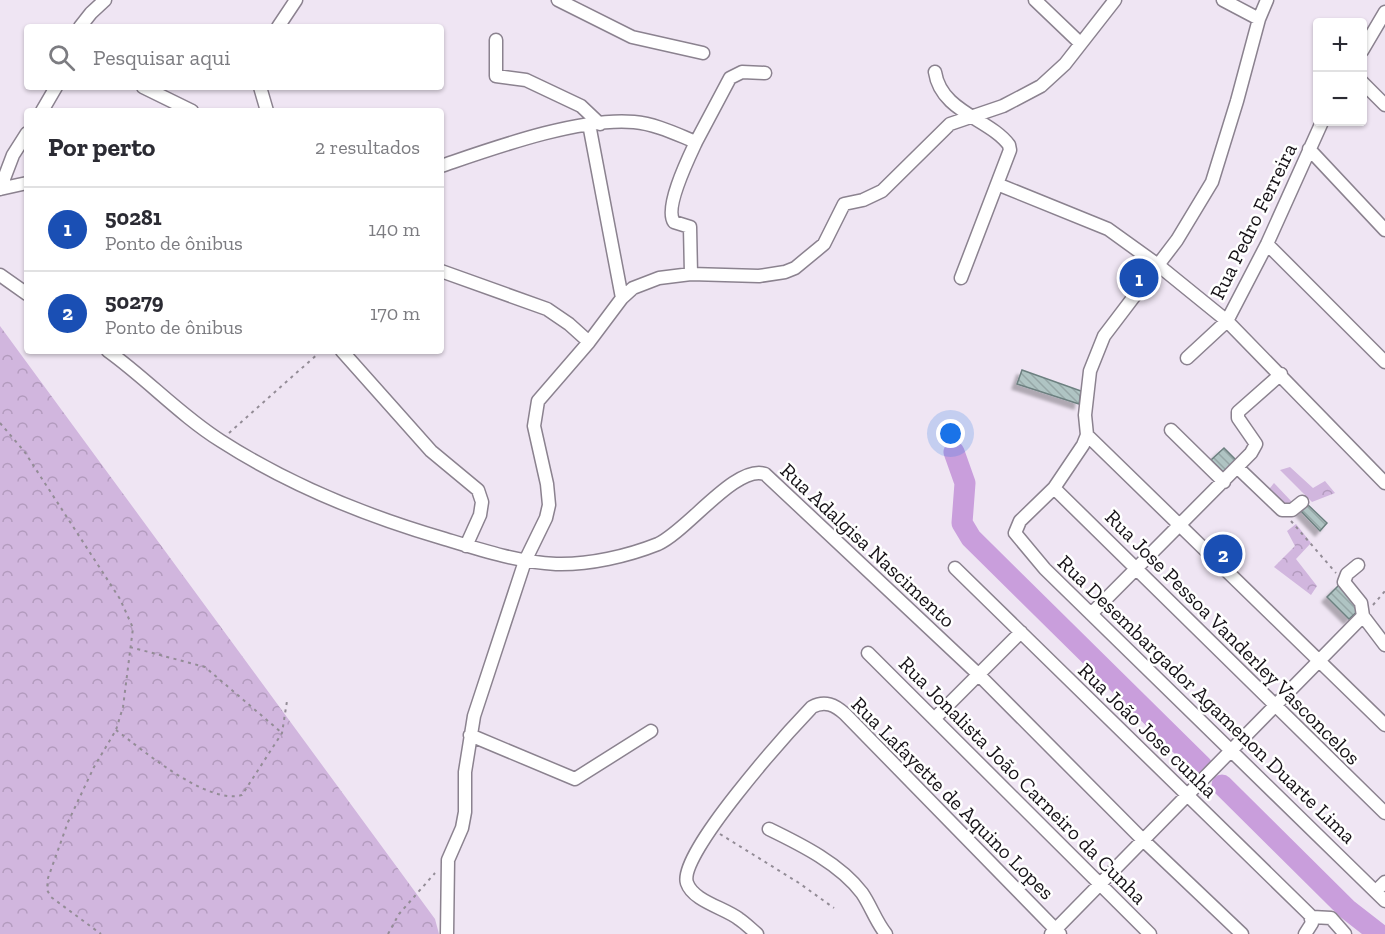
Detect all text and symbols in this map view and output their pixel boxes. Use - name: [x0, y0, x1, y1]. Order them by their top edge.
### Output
- map controls: [1313, 18, 1367, 126]
- button: +: [1313, 18, 1367, 72]
- search box: [24, 24, 444, 90]
- icon: search: [45, 41, 78, 74]
- text: Pesquisar aqui: [93, 44, 230, 71]
- button: −: [1313, 72, 1367, 126]
- text: Por perto: [48, 131, 155, 163]
- text: 2 resultados: [315, 135, 420, 159]
- street label: Rua Pedro Ferreira: [1204, 139, 1302, 303]
- text: 50281: [105, 204, 162, 231]
- text: 1: [63, 217, 72, 241]
- text: 140 m: [368, 217, 420, 241]
- text: Ponto de ônibus: [105, 231, 243, 255]
- pin: 1: [1120, 256, 1158, 300]
- text: 50279: [105, 288, 164, 315]
- text: 2: [62, 301, 73, 325]
- text: 170 m: [370, 301, 420, 325]
- text: Ponto de ônibus: [105, 315, 243, 339]
- your location: [936, 419, 965, 448]
- street label: Rua Adalgisa Nascimento: [776, 458, 960, 632]
- street label: Rua Jose Pessoa Vanderley Vasconcelos: [1100, 504, 1366, 770]
- pin: 2: [1204, 532, 1242, 576]
- street label: Rua Desembargador Agamenon Duarte Lima: [1053, 550, 1361, 848]
- street label: Rua Jonalista João Carneiro da Cunha: [894, 651, 1152, 909]
- street label: Rua João Jose cunha: [1073, 657, 1223, 803]
- street label: Rua Lafayette de Aquino Lopes: [846, 691, 1060, 905]

